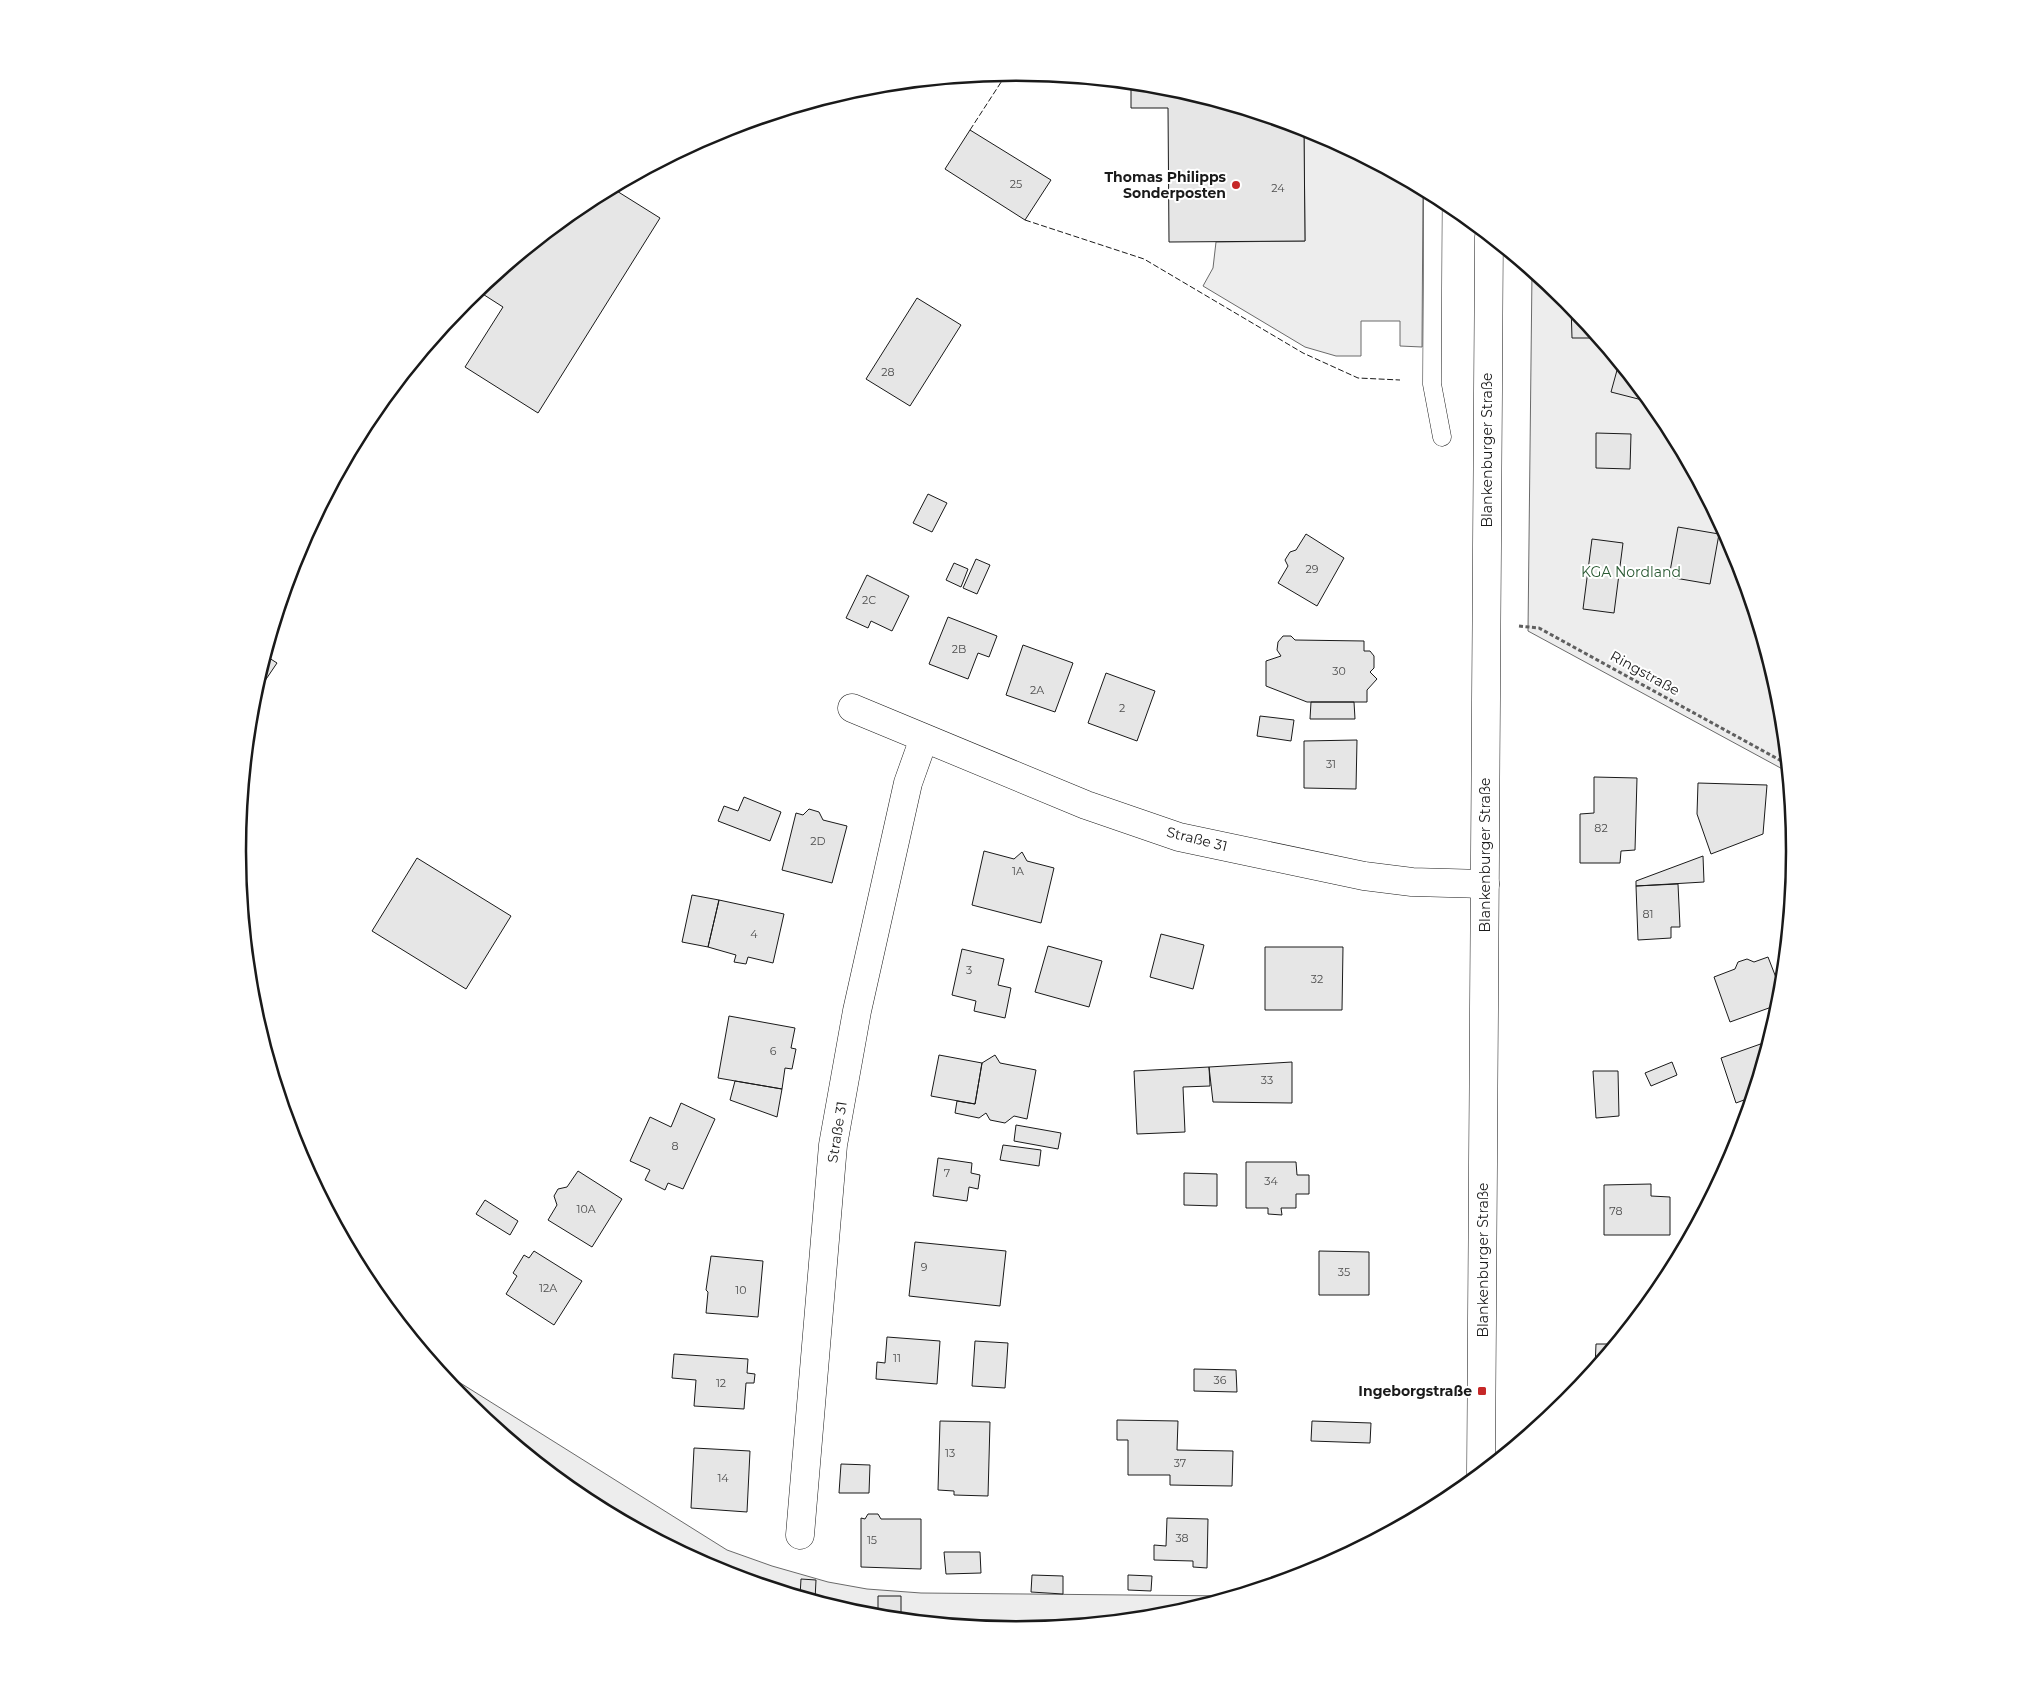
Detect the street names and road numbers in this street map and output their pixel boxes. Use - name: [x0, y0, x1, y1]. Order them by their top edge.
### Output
- street label: Blankenburger Straße: [1478, 372, 1496, 528]
- street label: Ringstraße: [1607, 647, 1683, 699]
- street label: Blankenburger Straße: [1476, 777, 1494, 933]
- street label: Straße 31: [1165, 823, 1229, 855]
- street label: Straße 31: [823, 1100, 851, 1164]
- street label: Blankenburger Straße: [1474, 1182, 1492, 1338]

